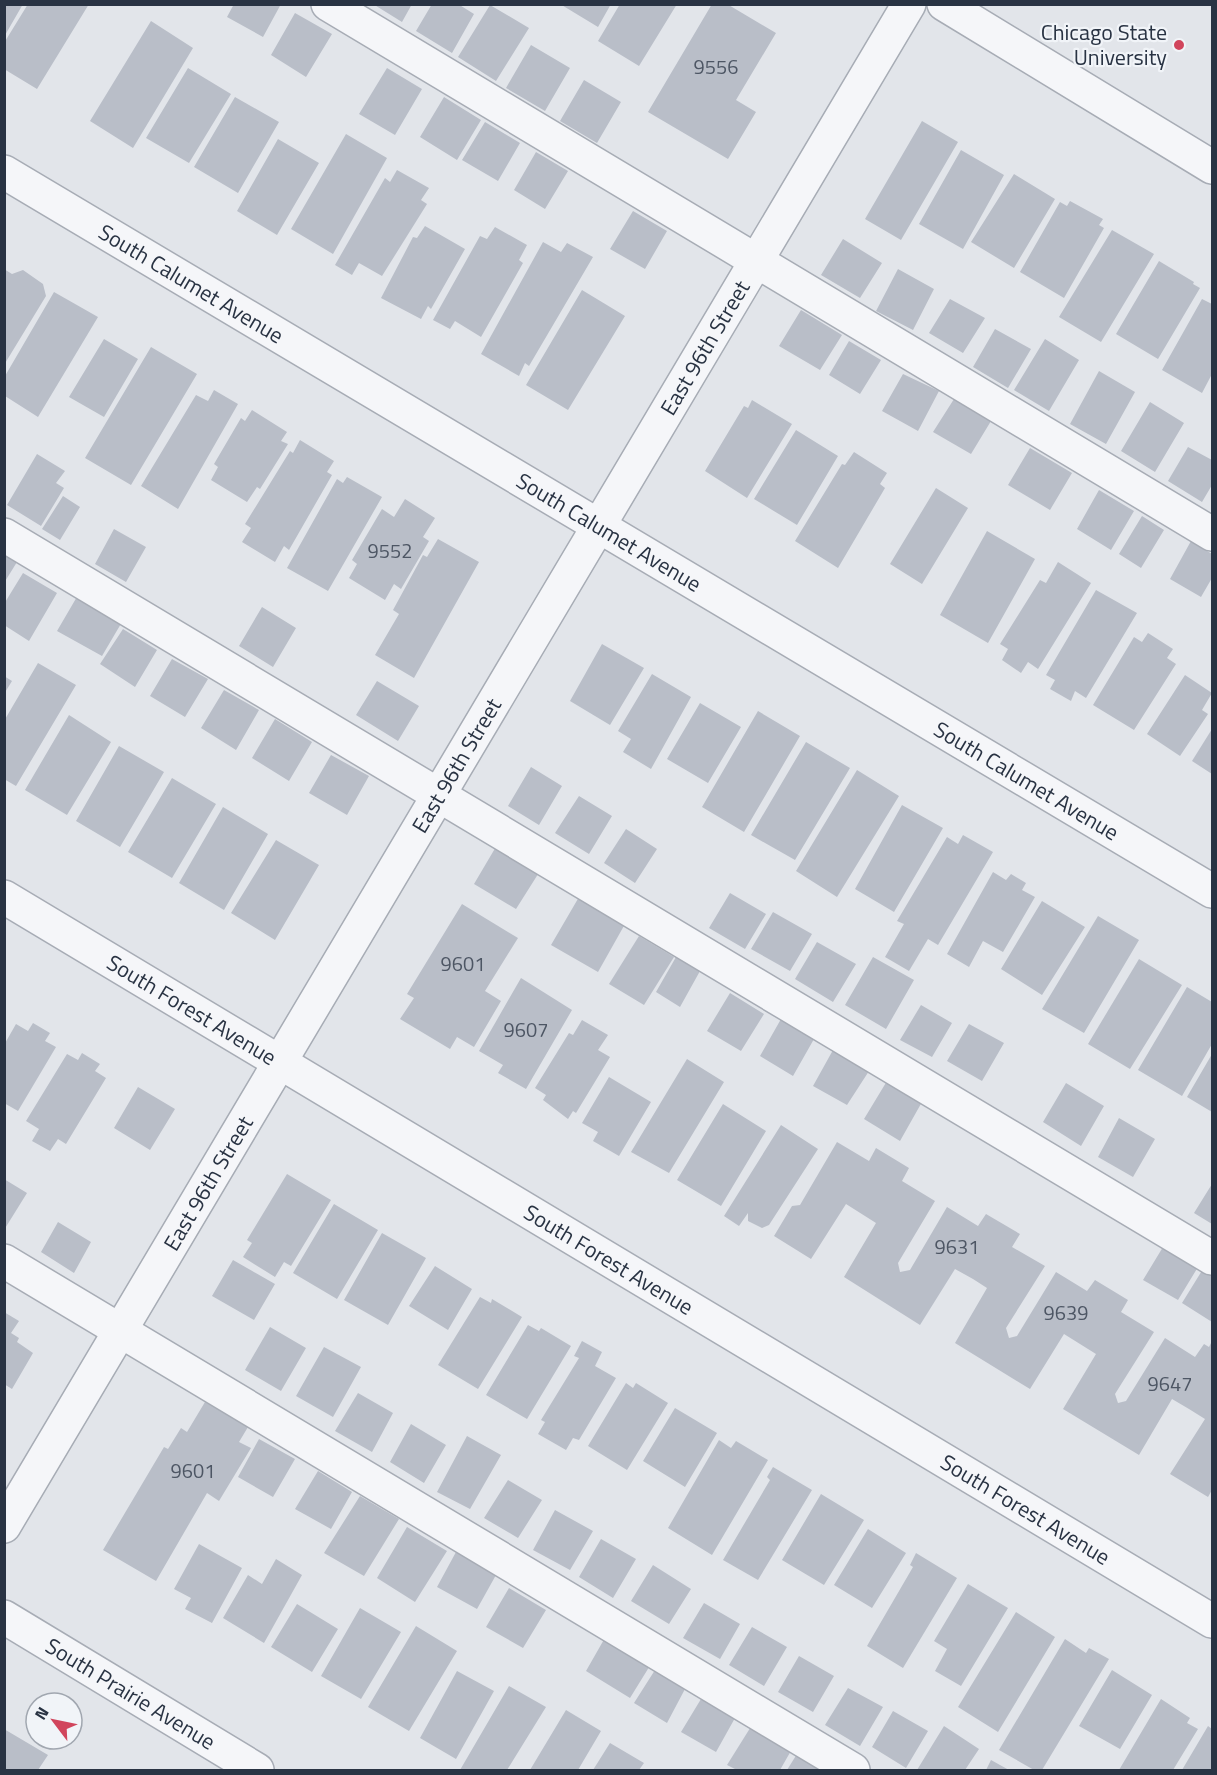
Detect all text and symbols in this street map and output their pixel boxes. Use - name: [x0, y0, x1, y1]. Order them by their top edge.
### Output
- place label: Chicago State University: [1041, 15, 1167, 74]
- marker: Chicago State University: [1172, 38, 1186, 52]
- house number: 9556: [694, 51, 738, 82]
- street label: South Calumet Avenue: [92, 215, 290, 352]
- street label: East 96th Street: [651, 273, 758, 422]
- street label: South Calumet Avenue: [510, 464, 708, 600]
- house number: 9552: [368, 535, 412, 566]
- street label: East 96th Street: [403, 691, 510, 839]
- street label: South Calumet Avenue: [928, 712, 1126, 849]
- street label: South Forest Avenue: [100, 945, 283, 1074]
- house number: 9601: [441, 948, 485, 979]
- house number: 9607: [504, 1014, 548, 1045]
- street label: East 96th Street: [155, 1109, 261, 1257]
- street label: South Forest Avenue: [517, 1195, 700, 1324]
- house number: 9631: [935, 1231, 979, 1262]
- house number: 9639: [1044, 1297, 1088, 1328]
- house number: 9647: [1148, 1368, 1192, 1399]
- street label: South Forest Avenue: [934, 1445, 1117, 1573]
- house number: 9601: [171, 1455, 215, 1486]
- street label: South Prairie Avenue: [39, 1629, 222, 1758]
- north arrow: [24, 1691, 84, 1751]
- text: N: [28, 1702, 54, 1724]

